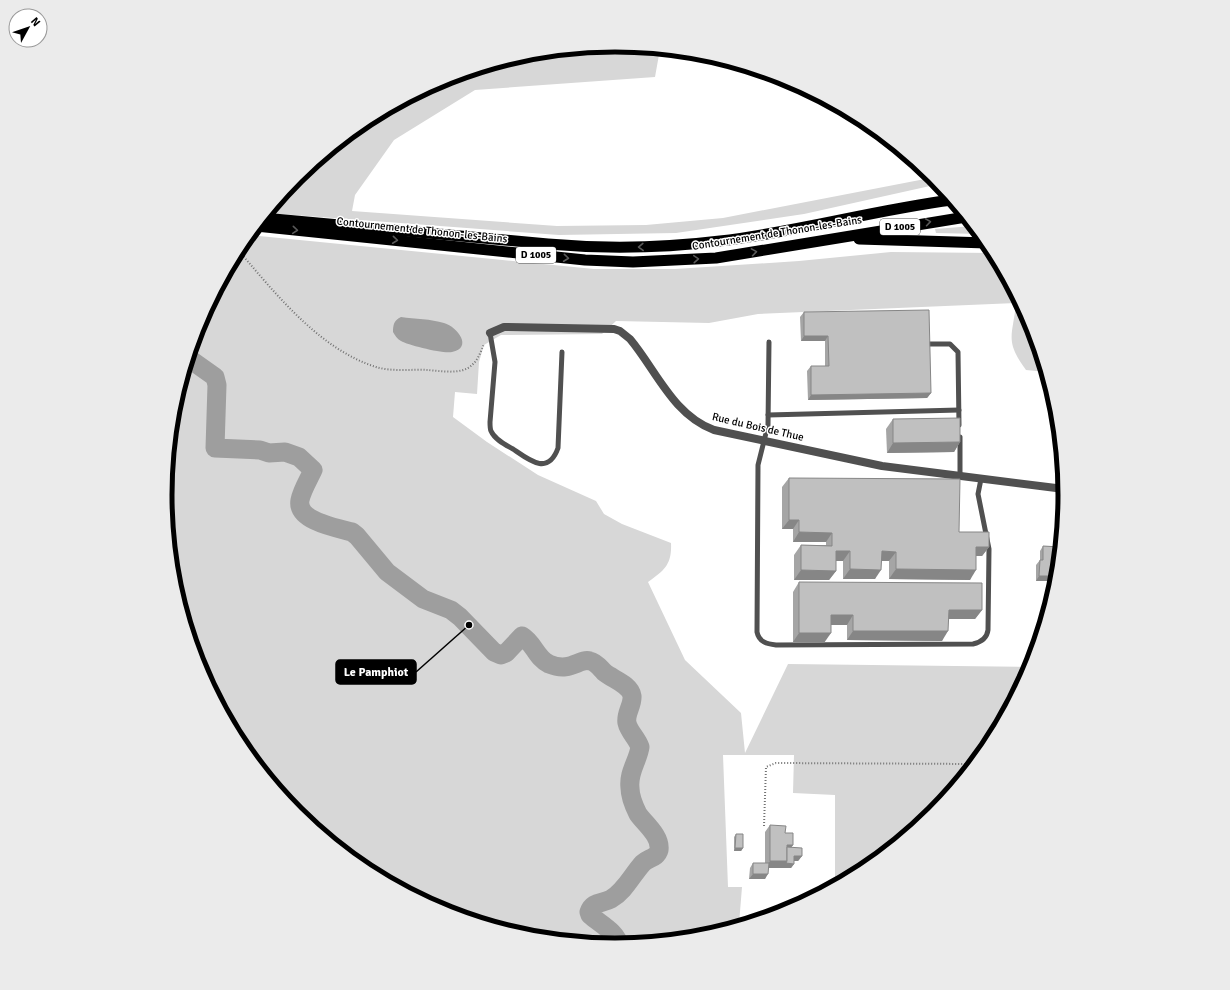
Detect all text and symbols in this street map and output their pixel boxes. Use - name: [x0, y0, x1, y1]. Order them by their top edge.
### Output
- north arrow: [8, 8, 48, 48]
- text: N: [28, 15, 43, 29]
- street label: Contournement de Thonon-les-Bains: [691, 213, 863, 253]
- street label: Contournement de Thonon-les-Bains: [336, 215, 508, 245]
- one-way arrow: [925, 218, 931, 227]
- road number: D 1005: [880, 219, 920, 235]
- one-way arrow: [292, 225, 298, 234]
- one-way arrow: [392, 235, 398, 244]
- one-way arrow: [638, 242, 644, 251]
- road number: D 1005: [516, 247, 556, 263]
- one-way arrow: [751, 248, 757, 257]
- one-way arrow: [563, 254, 569, 263]
- one-way arrow: [693, 255, 699, 264]
- street label: Rue du Bois de Thue: [711, 410, 805, 444]
- callout: Le Pamphiot: [336, 660, 416, 684]
- text: Le Pamphiot: [344, 665, 409, 680]

